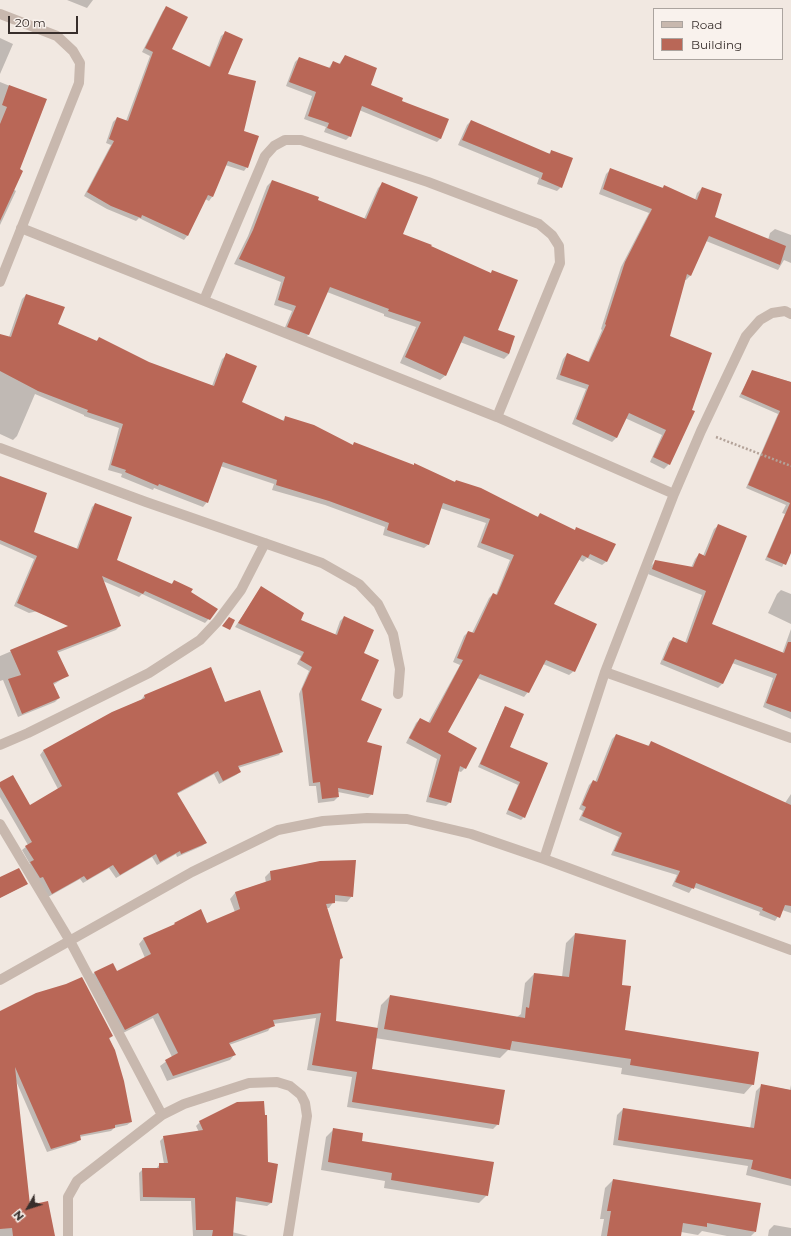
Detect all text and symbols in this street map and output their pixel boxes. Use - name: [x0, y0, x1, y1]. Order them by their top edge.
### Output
- scale bar: [10, 8, 80, 34]
- legend: [653, 8, 783, 60]
- text: 20 m: [15, 15, 46, 30]
- text: Road: [691, 17, 722, 32]
- text: Building: [691, 37, 742, 52]
- north arrow: [8, 1188, 48, 1228]
- text: N: [10, 1208, 27, 1223]

